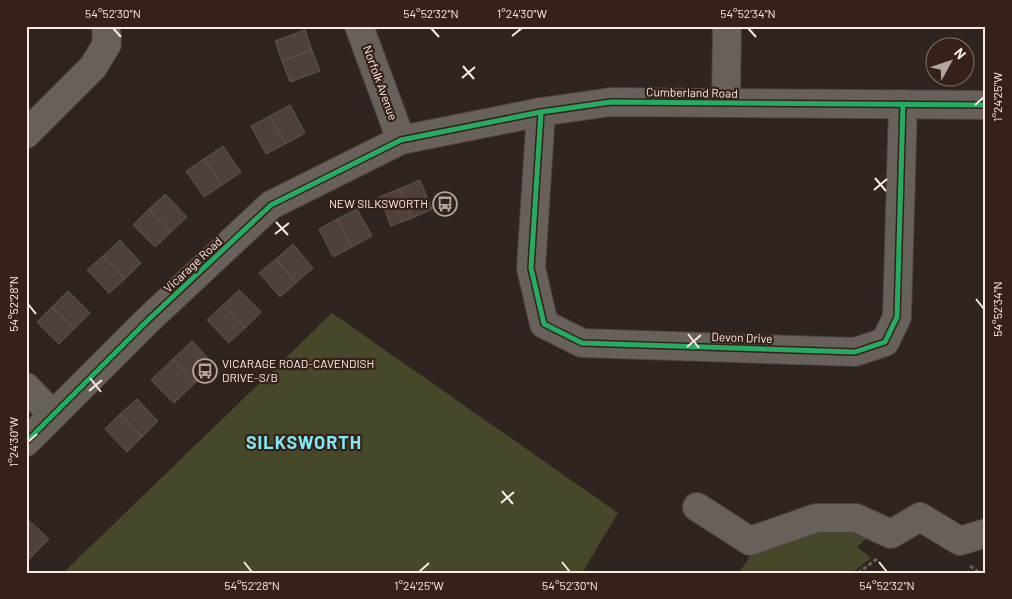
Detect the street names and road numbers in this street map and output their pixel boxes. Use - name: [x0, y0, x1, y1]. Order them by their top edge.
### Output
- street label: Norfolk Avenue: [361, 43, 401, 122]
- street label: Cumberland Road: [646, 84, 738, 100]
- street label: Vicarage Road: [160, 234, 224, 295]
- street label: Devon Drive: [711, 329, 773, 345]

